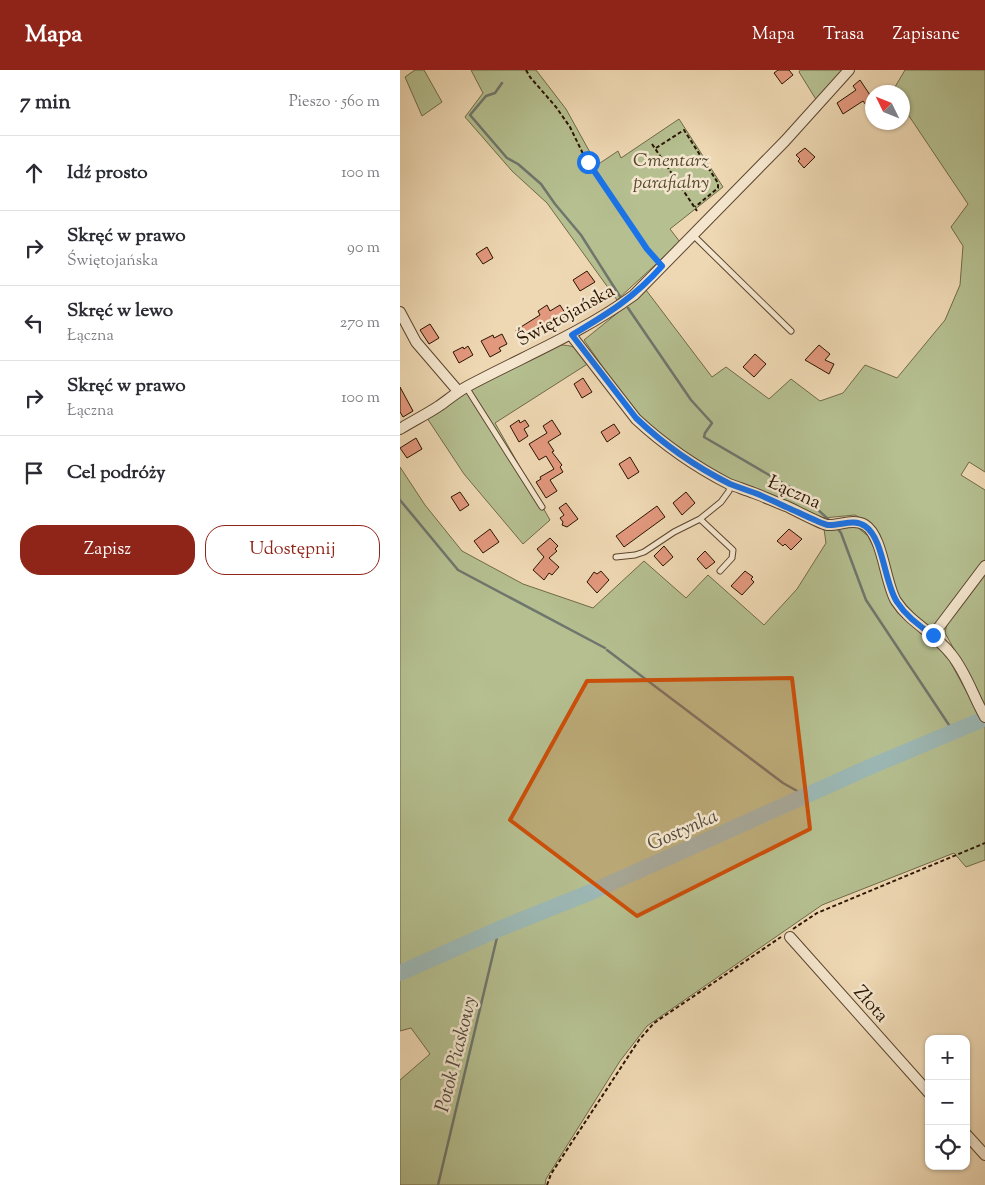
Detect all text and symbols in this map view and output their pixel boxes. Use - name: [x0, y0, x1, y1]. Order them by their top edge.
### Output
- text: Mapa: [25, 18, 82, 52]
- text: Mapa: [752, 22, 795, 48]
- text: Trasa: [823, 22, 864, 48]
- text: Zapisane: [892, 22, 960, 48]
- north arrow: [865, 85, 910, 130]
- text: 7 min: [20, 88, 71, 118]
- text: Pieszo · 560 m: [289, 91, 380, 114]
- park label: Cmentarz parafialny: [633, 148, 709, 197]
- route start: [577, 151, 600, 174]
- icon: ahead: [20, 159, 48, 187]
- text: Idź prosto: [67, 160, 148, 187]
- text: 100 m: [341, 162, 380, 185]
- text: Skręć w prawo: [67, 223, 186, 250]
- icon: right: [20, 234, 48, 262]
- text: 90 m: [347, 237, 380, 260]
- text: Świętojańska: [67, 250, 158, 273]
- street label: Świętojańska: [512, 278, 620, 354]
- text: Skręć w lewo: [67, 298, 173, 325]
- icon: left: [20, 309, 48, 337]
- text: 270 m: [340, 312, 380, 335]
- text: Łączna: [67, 325, 114, 348]
- text: Skręć w prawo: [67, 373, 186, 400]
- icon: right: [20, 384, 48, 412]
- text: 100 m: [341, 387, 380, 410]
- text: Łączna: [67, 400, 114, 423]
- icon: arrive: [20, 459, 48, 487]
- text: Cel podróży: [67, 460, 166, 487]
- street label: Łączna: [763, 470, 825, 517]
- button: Zapisz: [20, 525, 195, 575]
- button: Udostępnij: [205, 525, 380, 575]
- route end: [922, 624, 945, 647]
- water label: Gostynka: [643, 803, 723, 860]
- street label: Złota: [846, 980, 894, 1029]
- water label: Potok Piaskowy: [429, 994, 486, 1115]
- map controls: [925, 1035, 970, 1170]
- button: +: [925, 1035, 970, 1080]
- button: −: [925, 1080, 970, 1125]
- button: locate: [925, 1125, 970, 1170]

